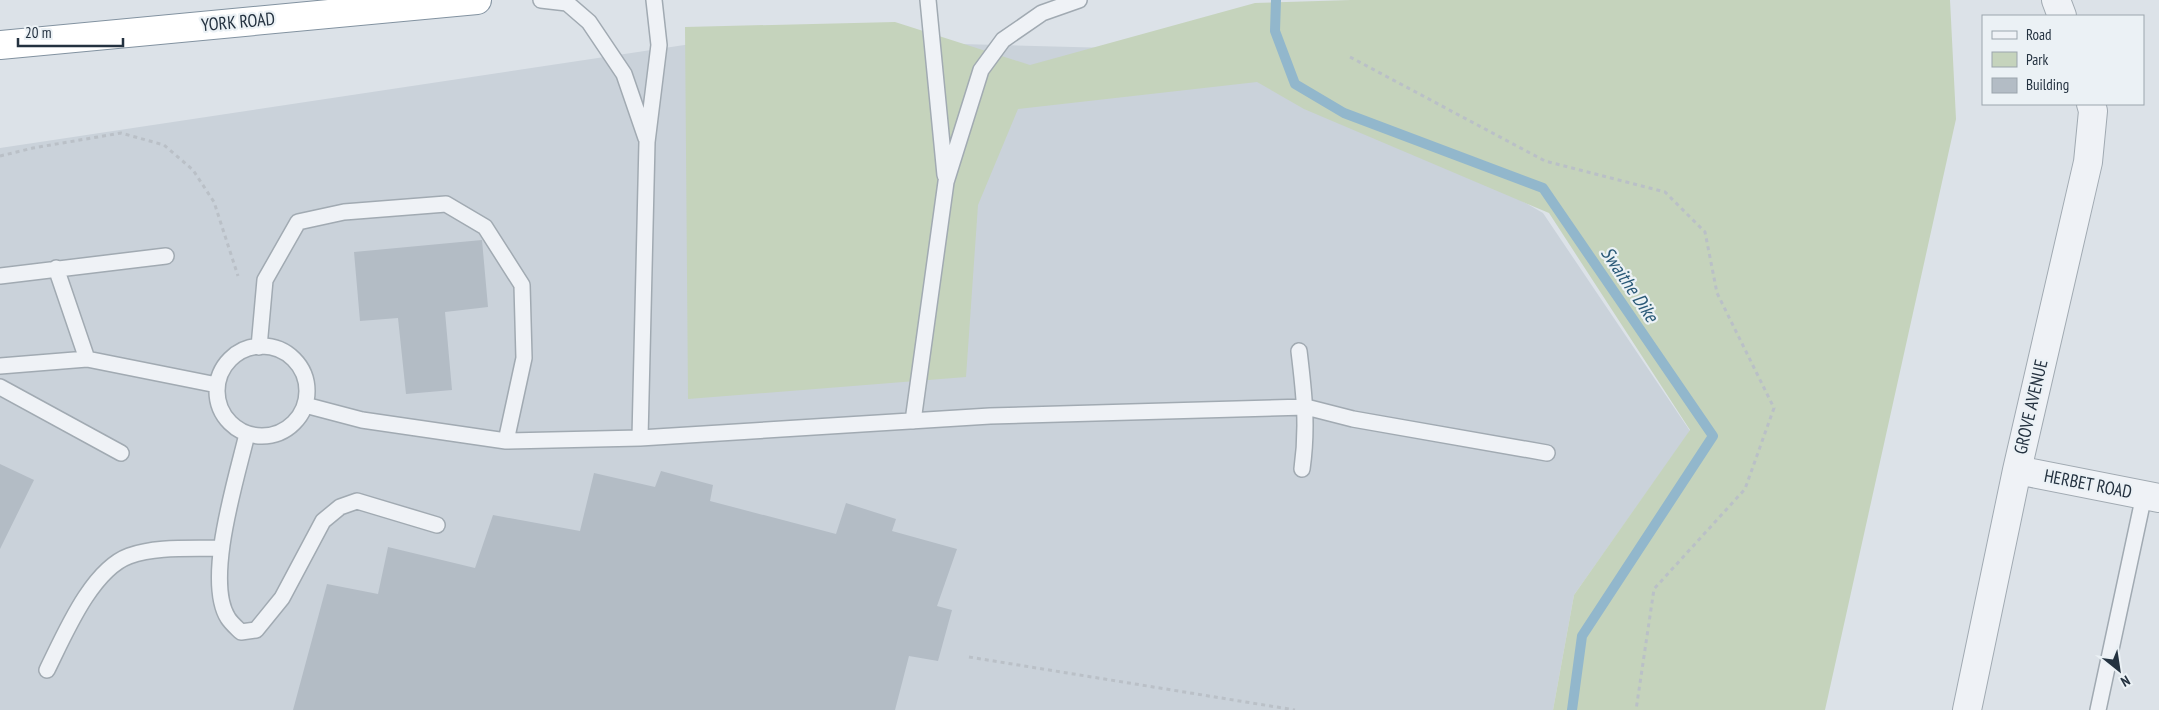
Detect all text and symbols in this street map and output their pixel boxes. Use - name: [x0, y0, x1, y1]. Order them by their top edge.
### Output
- street label: YORK ROAD: [200, 7, 276, 36]
- scale bar: [18, 15, 122, 47]
- legend: [1982, 15, 2144, 105]
- text: 20 m: [25, 23, 51, 42]
- text: Road: [2026, 25, 2052, 44]
- text: Park: [2026, 50, 2048, 69]
- text: Building: [2026, 75, 2069, 94]
- water label: Swaithe Dike: [1596, 242, 1665, 327]
- street label: GROVE AVENUE: [2008, 357, 2053, 456]
- street label: HERBET ROAD: [2042, 464, 2134, 503]
- north arrow: [2094, 645, 2144, 695]
- text: N: [2118, 672, 2133, 691]

